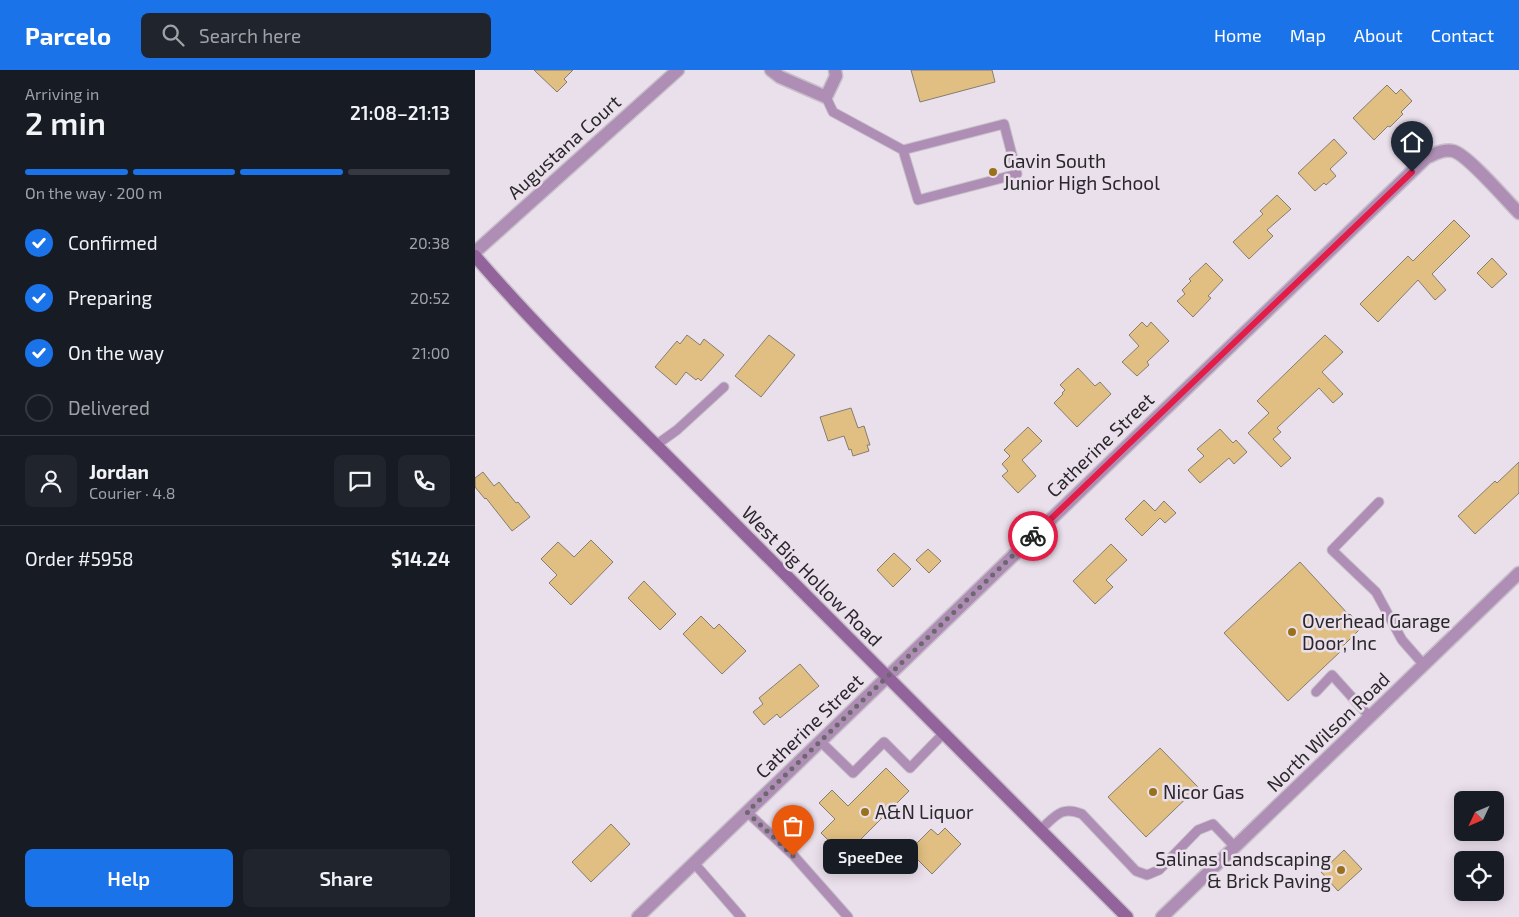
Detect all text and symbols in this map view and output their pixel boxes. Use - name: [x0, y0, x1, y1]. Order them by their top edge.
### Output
- search box: [141, 13, 491, 58]
- text: Parcelo: [25, 21, 111, 50]
- icon: search: [159, 21, 187, 49]
- text: Search here: [199, 24, 301, 47]
- text: Home: [1214, 24, 1262, 46]
- text: Map: [1290, 24, 1326, 46]
- text: About: [1354, 24, 1403, 46]
- text: Contact: [1431, 24, 1494, 46]
- text: Arriving in: [25, 84, 99, 103]
- street label: Augustana Court: [502, 90, 625, 203]
- text: 21:08–21:13: [350, 101, 450, 124]
- text: 2 min: [25, 103, 106, 141]
- pin: [1391, 121, 1433, 172]
- icon: home: [1398, 128, 1426, 156]
- place label: Gavin South Junior High School: [1003, 149, 1160, 194]
- marker: Gavin South Junior High School: [987, 166, 999, 178]
- text: On the way · 200 m: [25, 183, 162, 202]
- icon: check: [25, 229, 53, 257]
- text: Confirmed: [68, 231, 158, 254]
- text: 20:38: [409, 233, 450, 252]
- icon: check: [25, 284, 53, 312]
- text: Preparing: [68, 286, 152, 309]
- text: 20:52: [410, 288, 450, 307]
- icon: check: [25, 339, 53, 367]
- text: On the way: [68, 341, 164, 364]
- text: 21:00: [412, 343, 450, 362]
- street label: Catherine Street: [1041, 388, 1158, 502]
- text: Delivered: [68, 396, 150, 419]
- button: person: [25, 455, 77, 507]
- button: chat: [334, 455, 386, 507]
- button: phone: [398, 455, 450, 507]
- text: Jordan: [89, 460, 149, 483]
- text: Courier · 4.8: [89, 483, 176, 502]
- street label: West Big Hollow Road: [737, 501, 887, 651]
- courier: [1008, 511, 1058, 561]
- icon: bike: [1019, 522, 1047, 550]
- text: Order #5958: [25, 547, 133, 570]
- text: $14.24: [391, 547, 450, 570]
- place label: Overhead Garage Door, Inc: [1302, 609, 1450, 654]
- marker: Overhead Garage Door, Inc: [1286, 626, 1298, 638]
- street label: North Wilson Road: [1261, 667, 1394, 796]
- street label: Catherine Street: [750, 669, 867, 783]
- place label: Nicor Gas: [1163, 780, 1245, 803]
- marker: Nicor Gas: [1147, 786, 1159, 798]
- north arrow: [1454, 791, 1504, 841]
- map controls: [1454, 791, 1504, 901]
- place label: A&N Liquor: [875, 800, 974, 823]
- pin: [772, 805, 814, 856]
- marker: A&N Liquor: [859, 806, 871, 818]
- icon: bag: [779, 812, 807, 840]
- callout: SpeeDee: [823, 838, 918, 874]
- text: SpeeDee: [838, 847, 903, 866]
- place label: Salinas Landscaping & Brick Paving: [1155, 847, 1331, 892]
- button: Help: [25, 849, 233, 907]
- button: Share: [243, 849, 450, 907]
- button: locate: [1454, 851, 1504, 901]
- marker: Salinas Landscaping & Brick Paving: [1335, 864, 1347, 876]

